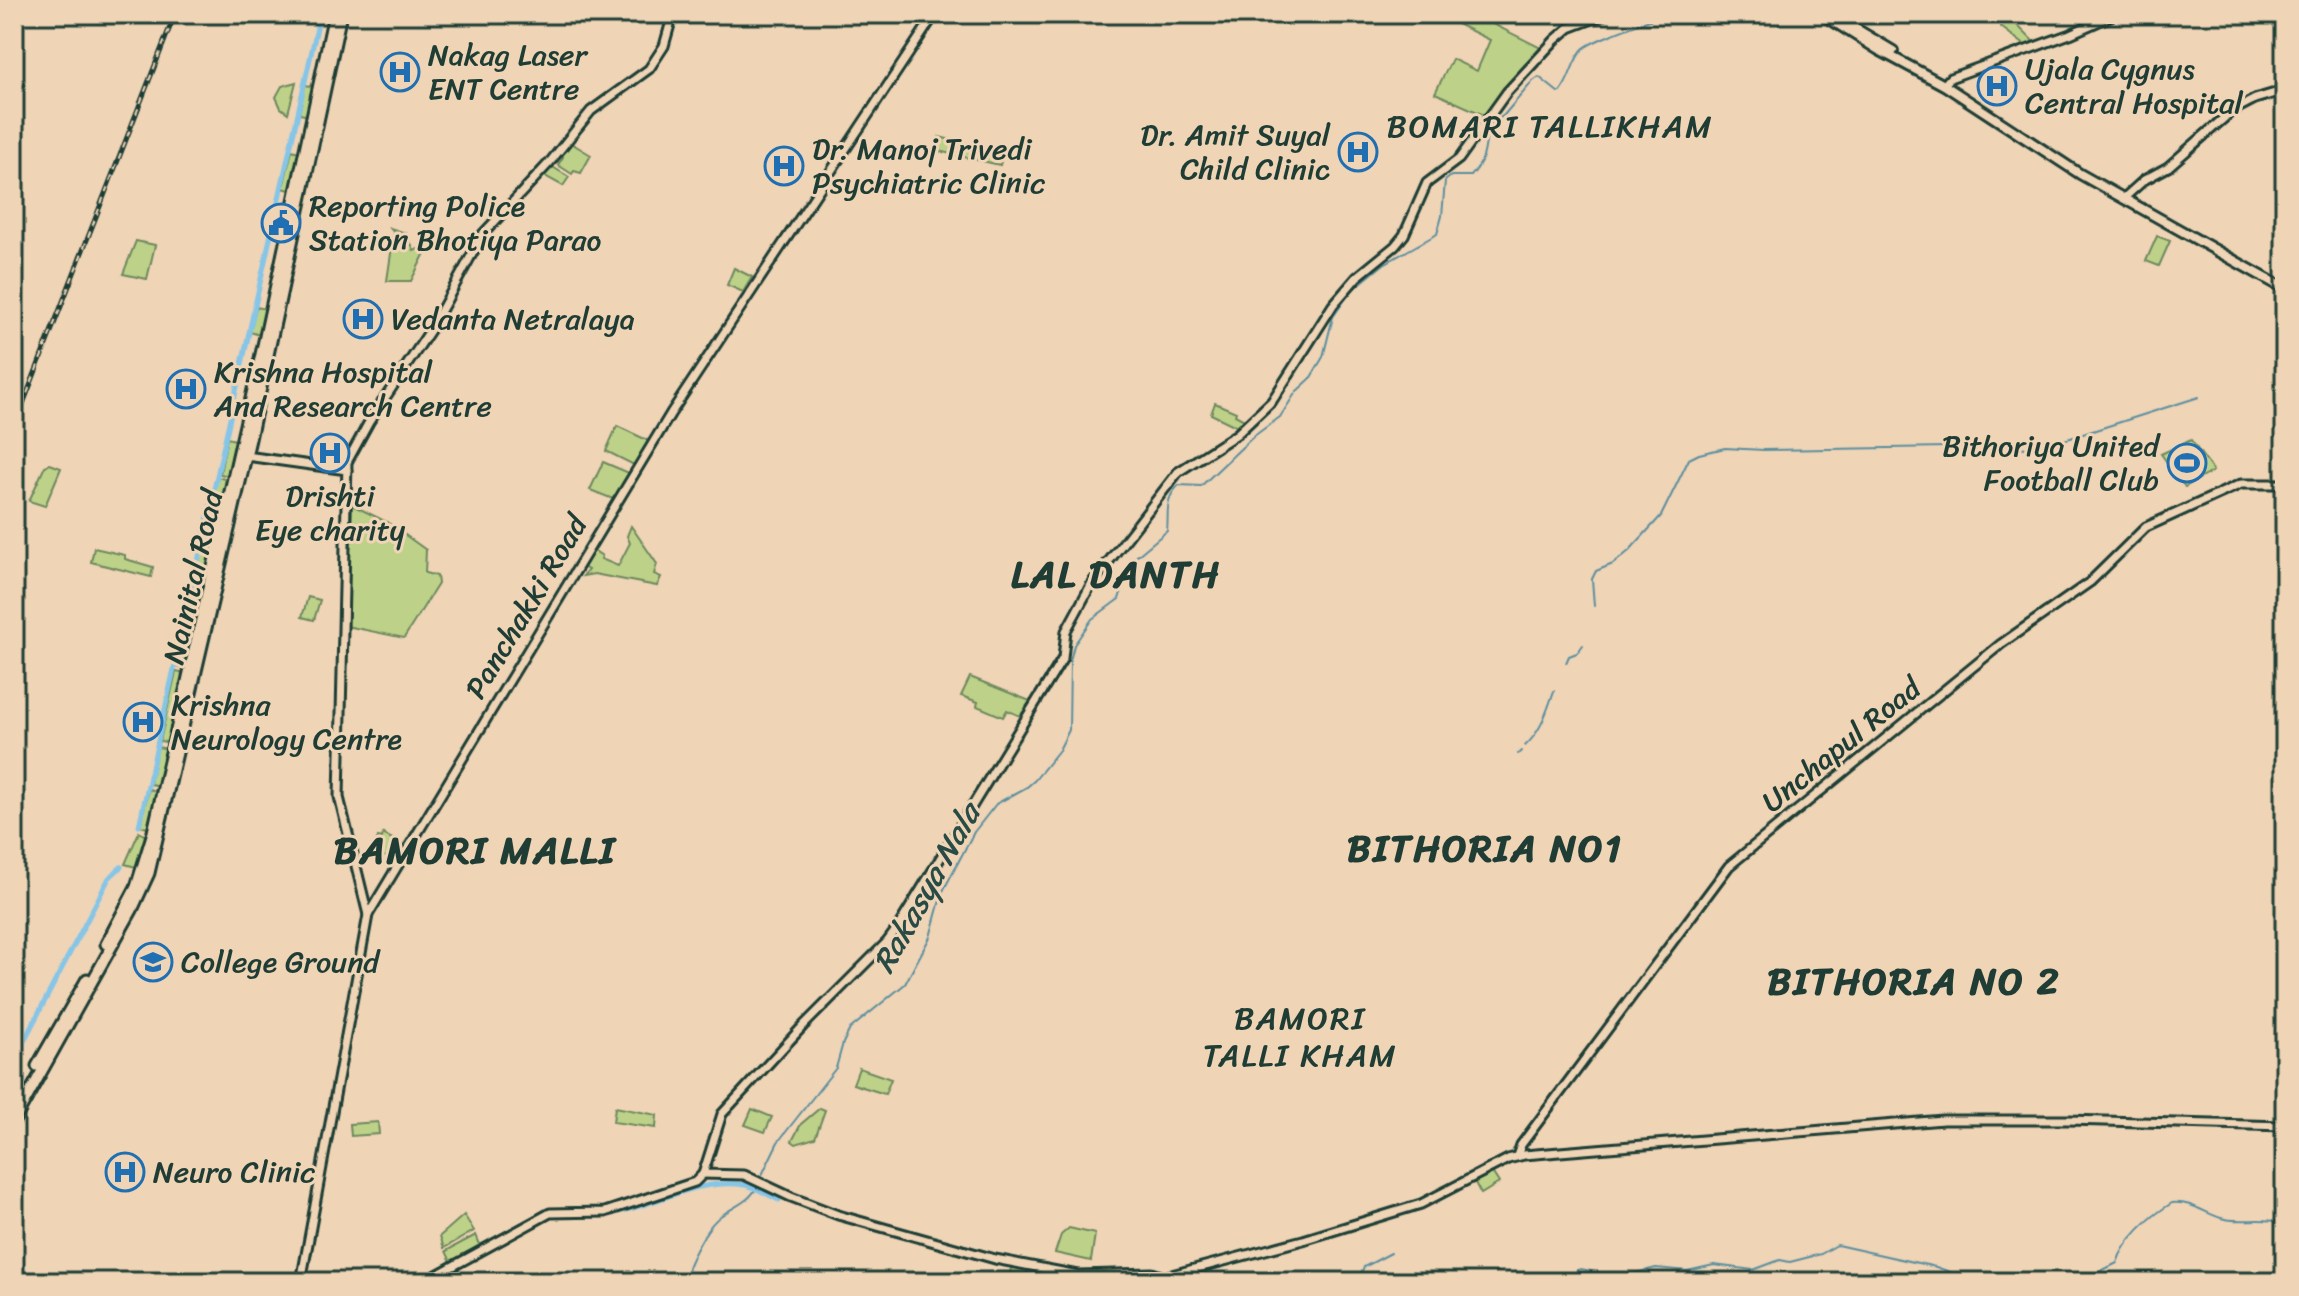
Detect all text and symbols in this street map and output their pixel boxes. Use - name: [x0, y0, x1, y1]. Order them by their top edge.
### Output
- place label: Nakag Laser ENT Centre: [428, 28, 588, 116]
- place label: Ujala Cygnus Central Hospital: [2025, 42, 2244, 130]
- hospital icon: Nakag Laser ENT Centre: [379, 51, 421, 93]
- hospital icon: Ujala Cygnus Central Hospital: [1976, 65, 2018, 107]
- district label: BOMARI TALLIKHAM: [1387, 98, 1713, 155]
- place label: Dr. Amit Suyal Child Clinic: [1140, 108, 1331, 196]
- place label: Dr. Manoj Trivedi Psychiatric Clinic: [812, 122, 1045, 210]
- hospital icon: Dr. Amit Suyal Child Clinic: [1337, 131, 1379, 173]
- hospital icon: Dr. Manoj Trivedi Psychiatric Clinic: [763, 145, 805, 187]
- place label: Reporting Police Station Bhotiya Parao: [309, 179, 601, 267]
- public building icon: Reporting Police Station Bhotiya Parao: [260, 202, 302, 244]
- place label: Vedanta Netralaya: [391, 292, 635, 346]
- hospital icon: Vedanta Netralaya: [342, 298, 384, 340]
- place label: Krishna Hospital And Research Centre: [213, 345, 492, 433]
- hospital icon: Krishna Hospital And Research Centre: [165, 368, 207, 410]
- place label: Bithoriya United Football Club: [1942, 419, 2161, 507]
- hospital icon: Drishti Eye charity: [309, 432, 351, 474]
- sports icon: Bithoriya United Football Club: [2166, 442, 2208, 484]
- place label: Drishti Eye charity: [255, 469, 406, 557]
- street label: Nainital Road: [147, 482, 240, 670]
- street label: Panchakki Road: [449, 502, 604, 710]
- district label: LAL DANTH: [1011, 541, 1221, 608]
- street label: Unchapul Road: [1749, 662, 1935, 827]
- place label: Krishna Neurology Centre: [171, 678, 402, 766]
- hospital icon: Krishna Neurology Centre: [122, 701, 164, 743]
- water label: Rakasya Nala: [856, 789, 999, 984]
- district label: BITHORIA NO1: [1347, 815, 1623, 882]
- district label: BAMORI MALLI: [334, 817, 617, 884]
- place label: College Ground: [181, 935, 381, 989]
- school or university icon: College Ground: [132, 941, 174, 983]
- district label: BITHORIA NO 2: [1767, 948, 2061, 1015]
- district label: BAMORI TALLI KHAM: [1203, 990, 1397, 1084]
- place label: Neuro Clinic: [153, 1145, 315, 1199]
- hospital icon: Neuro Clinic: [104, 1151, 146, 1193]

